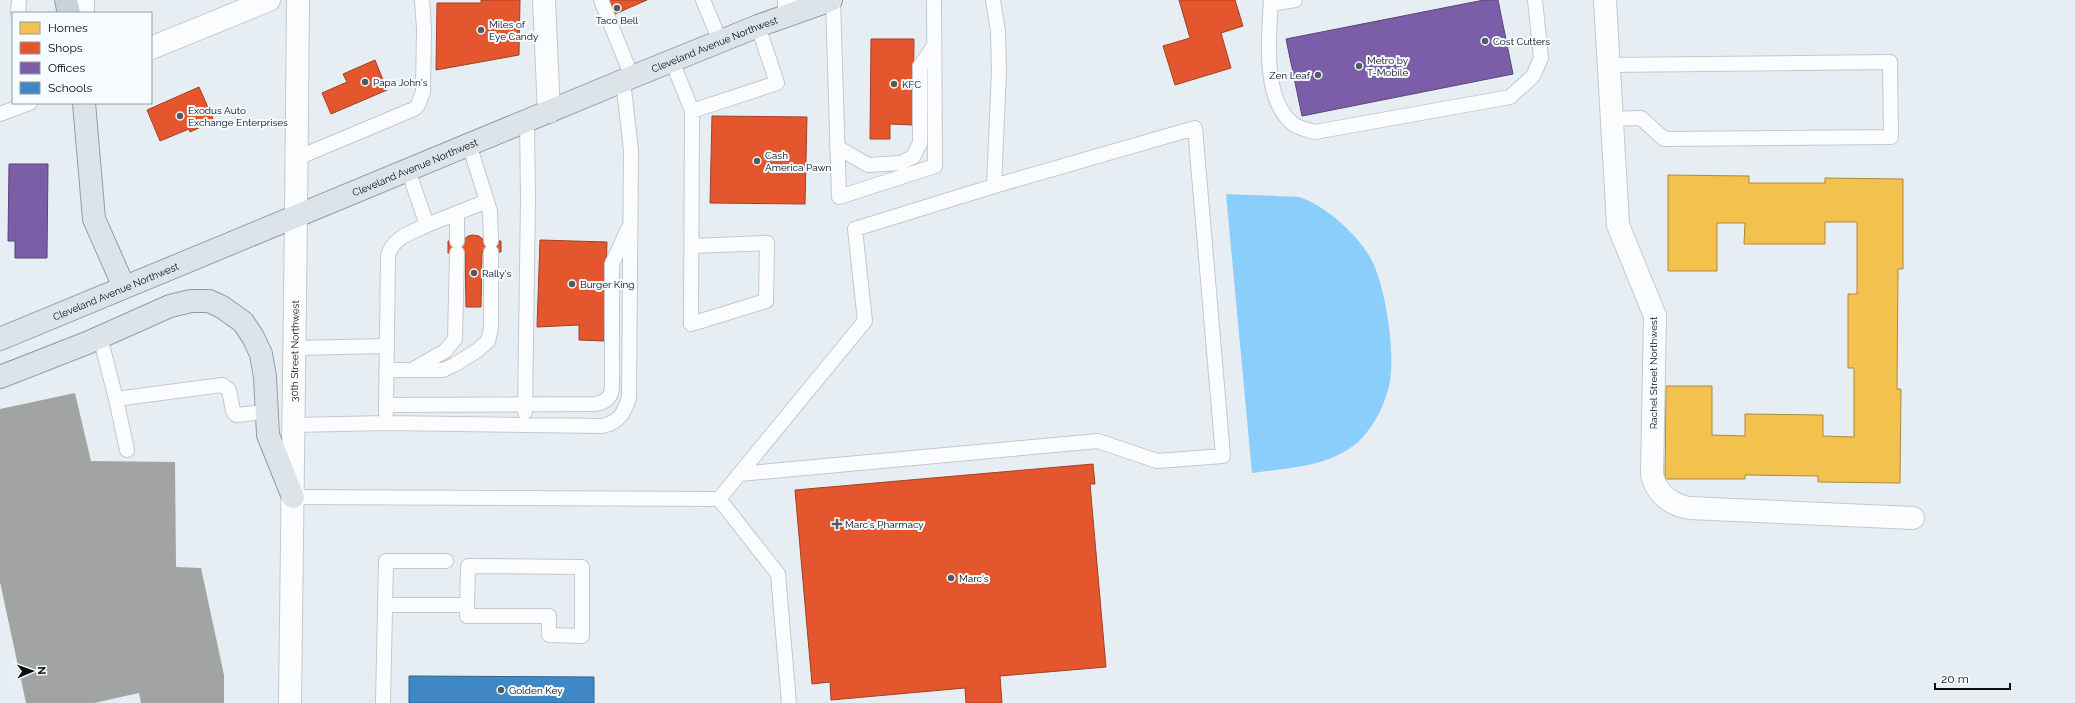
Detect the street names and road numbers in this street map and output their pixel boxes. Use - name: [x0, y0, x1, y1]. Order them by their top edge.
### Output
- street label: Cleveland Avenue Northwest: [650, 14, 780, 75]
- street label: Cleveland Avenue Northwest: [351, 136, 480, 198]
- street label: Cleveland Avenue Northwest: [51, 260, 181, 322]
- street label: 30th Street Northwest: [289, 299, 301, 402]
- street label: Rachel Street Northwest: [1648, 316, 1659, 429]

